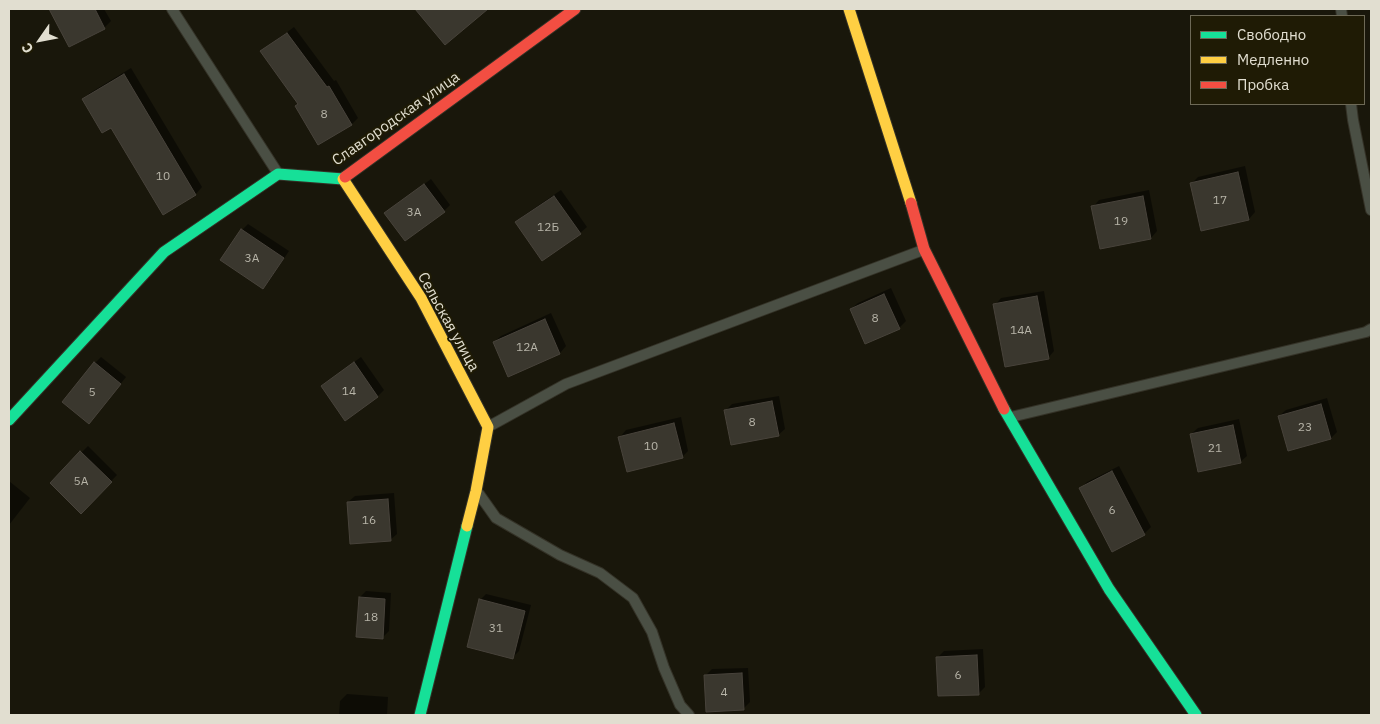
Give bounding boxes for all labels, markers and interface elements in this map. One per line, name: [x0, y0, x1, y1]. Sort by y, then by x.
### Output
north arrow: [15, 15, 65, 65]
legend: [1190, 15, 1365, 105]
text: Свободно: [1237, 25, 1306, 44]
text: С: [17, 39, 37, 57]
text: Медленно: [1237, 50, 1309, 69]
street label: Славгородская улица: [329, 68, 463, 170]
text: Пробка: [1237, 75, 1289, 94]
house number: 8: [320, 108, 328, 122]
house number: 10: [156, 170, 170, 184]
house number: 17: [1213, 194, 1227, 208]
house number: 3А: [407, 206, 421, 220]
house number: 19: [1114, 215, 1128, 229]
house number: 12Б: [537, 221, 559, 235]
house number: 3А: [245, 252, 259, 266]
street label: Сельская улица: [413, 269, 483, 375]
house number: 8: [871, 312, 879, 326]
house number: 14А: [1010, 324, 1032, 338]
house number: 12А: [516, 341, 538, 355]
house number: 14: [342, 385, 356, 399]
house number: 5: [88, 386, 96, 400]
house number: 8: [748, 416, 756, 430]
house number: 23: [1298, 421, 1312, 435]
house number: 10: [644, 440, 658, 454]
house number: 21: [1208, 442, 1222, 456]
house number: 5А: [74, 475, 88, 489]
house number: 6: [1108, 504, 1116, 518]
house number: 16: [362, 514, 376, 528]
house number: 18: [364, 611, 378, 625]
house number: 31: [489, 622, 503, 636]
house number: 6: [954, 669, 962, 683]
house number: 4: [720, 686, 728, 700]

